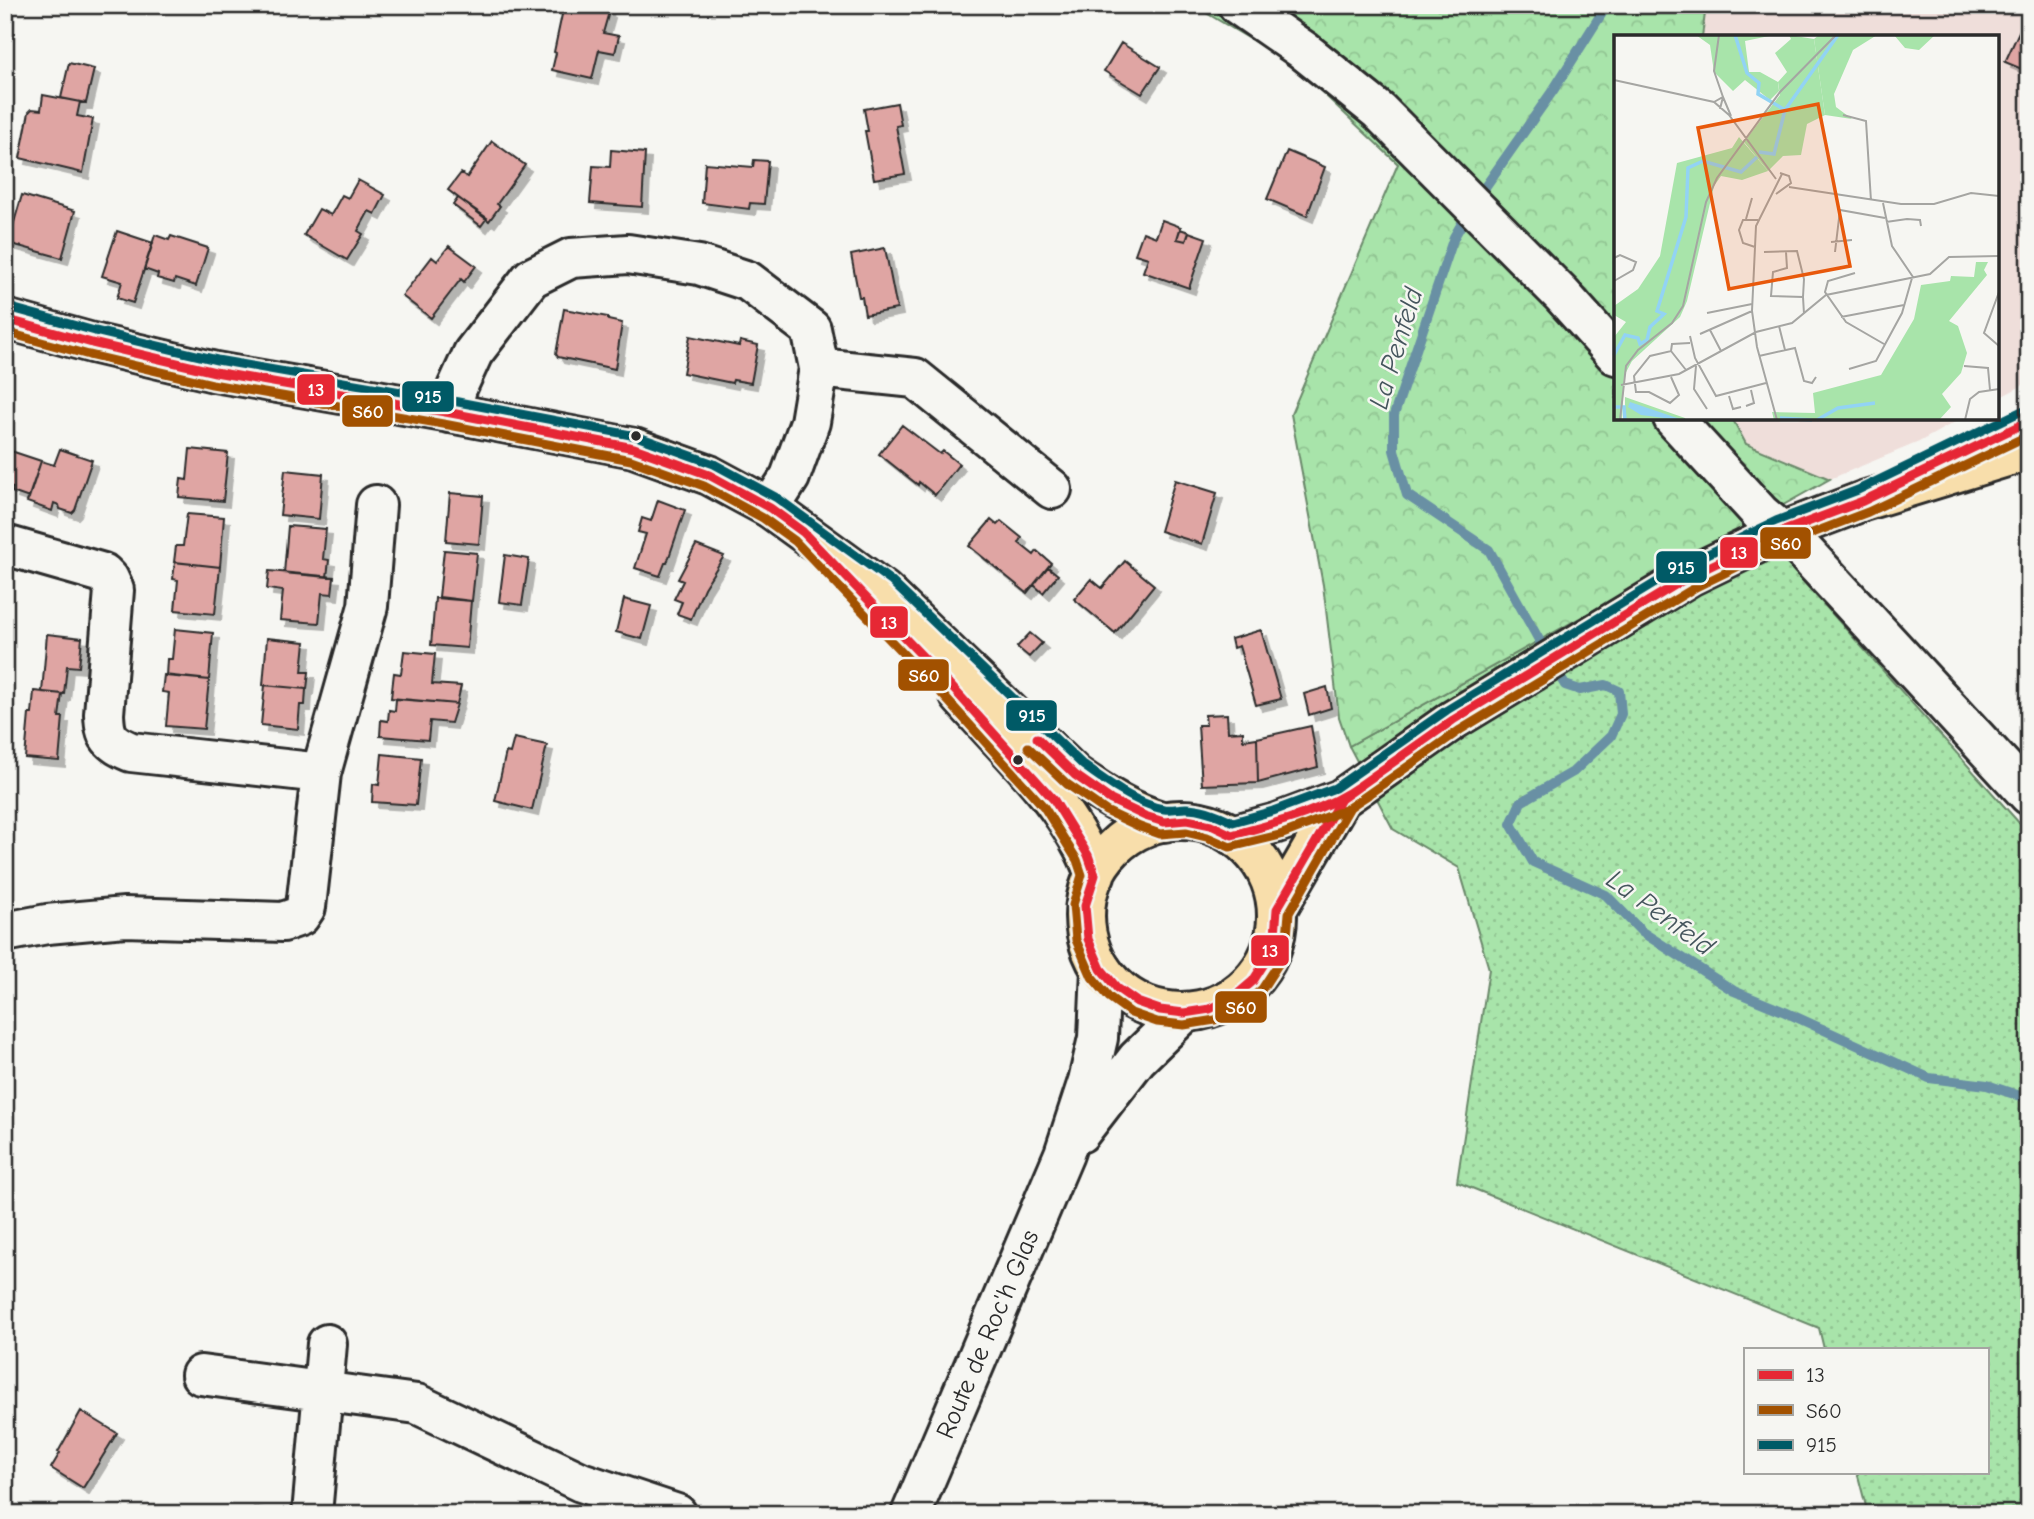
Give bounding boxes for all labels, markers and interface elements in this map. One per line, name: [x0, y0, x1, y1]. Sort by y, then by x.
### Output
inset map: [1614, 35, 1999, 420]
water label: La Penfeld: [1362, 283, 1430, 413]
line badge: 13: [296, 373, 336, 406]
text: 13: [308, 379, 324, 401]
line badge: 915: [401, 380, 455, 413]
text: 915: [414, 386, 442, 408]
line badge: S60: [341, 394, 394, 428]
text: S60: [352, 401, 384, 423]
unlabelled marker: [629, 429, 643, 443]
line badge: S60: [1759, 526, 1812, 560]
text: S60: [1770, 533, 1802, 555]
line badge: 13: [1719, 536, 1759, 569]
text: 13: [1731, 542, 1747, 564]
line badge: 915: [1655, 550, 1708, 584]
text: 915: [1667, 557, 1695, 579]
line badge: 13: [869, 605, 909, 639]
text: 13: [881, 612, 897, 634]
line badge: S60: [897, 658, 950, 692]
text: S60: [908, 665, 940, 687]
line badge: 915: [1005, 699, 1058, 732]
text: 915: [1018, 705, 1046, 727]
unlabelled marker: [1011, 753, 1025, 767]
water label: La Penfeld: [1600, 863, 1721, 963]
line badge: 13: [1250, 934, 1290, 967]
text: 13: [1262, 940, 1278, 962]
line badge: S60: [1214, 990, 1268, 1024]
text: S60: [1225, 997, 1257, 1019]
street label: Route de Roc'h Glas: [930, 1226, 1045, 1443]
legend: [1744, 1348, 1988, 1474]
text: 13: [1806, 1363, 1825, 1387]
text: S60: [1806, 1399, 1842, 1423]
text: 915: [1806, 1433, 1837, 1457]

